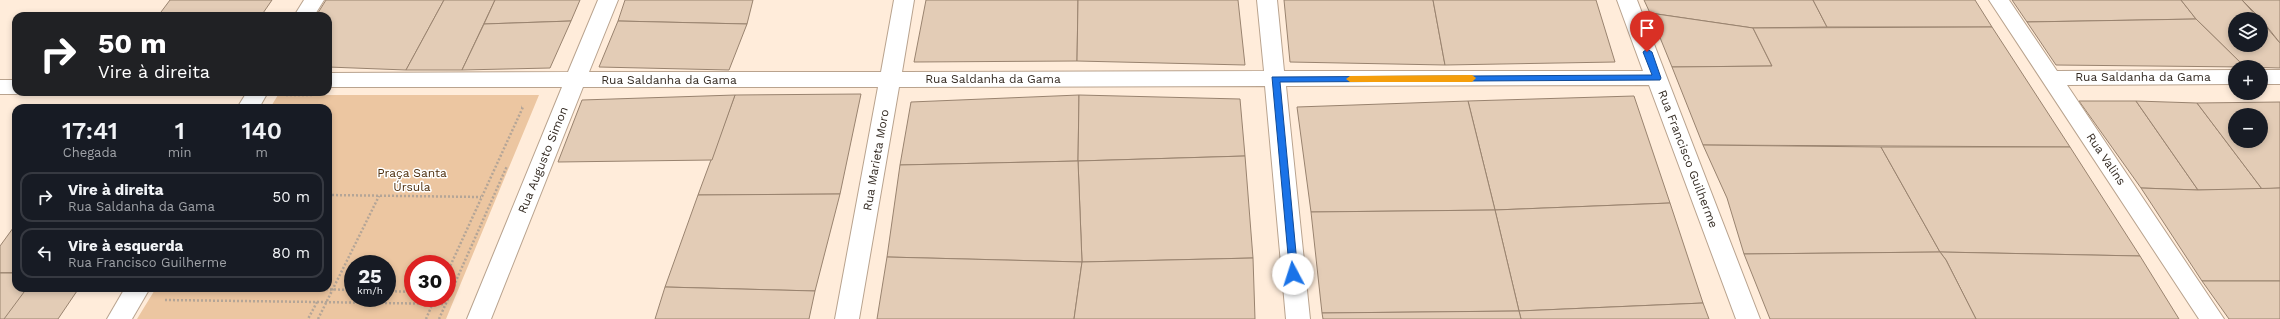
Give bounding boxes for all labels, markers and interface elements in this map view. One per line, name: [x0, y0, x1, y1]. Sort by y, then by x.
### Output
pin: [1630, 11, 1664, 52]
map controls: [2228, 12, 2268, 148]
button: layers: [2228, 12, 2268, 52]
icon: arrive: [1636, 17, 1658, 39]
text: 50 m: [98, 27, 167, 60]
icon: right: [32, 28, 84, 80]
button: +: [2228, 60, 2268, 100]
text: Vire à direita: [98, 61, 210, 82]
street label: Rua Saldanha da Gama: [2075, 70, 2211, 84]
street label: Rua Saldanha da Gama: [925, 72, 1061, 86]
street label: Rua Saldanha da Gama: [601, 73, 737, 87]
street label: Rua Francisco Guilherme: [1655, 88, 1721, 230]
street label: Rua Augusto Simon: [515, 105, 571, 215]
street label: Rua Marieta Moro: [860, 108, 892, 212]
button: −: [2228, 108, 2268, 148]
text: 17:41: [62, 117, 118, 145]
text: 1: [175, 117, 185, 145]
text: 140: [242, 117, 282, 145]
street label: Rua Valins: [2083, 130, 2129, 188]
text: Chegada: [63, 145, 117, 160]
text: min: [168, 145, 192, 160]
text: m: [256, 145, 268, 160]
park label: Praça Santa Úrsula: [377, 166, 447, 194]
text: Vire à direita: [68, 181, 163, 199]
icon: right: [34, 186, 56, 208]
text: 50 m: [273, 188, 310, 206]
text: Rua Saldanha da Gama: [68, 199, 215, 214]
text: Vire à esquerda: [68, 237, 183, 255]
icon: left: [34, 242, 56, 264]
text: 80 m: [272, 244, 310, 262]
position arrow: [1272, 253, 1314, 295]
text: Rua Francisco Guilherme: [68, 255, 227, 270]
speed limit sign: 30: [404, 255, 456, 307]
text: 25: [358, 264, 382, 288]
text: km/h: [357, 285, 383, 296]

